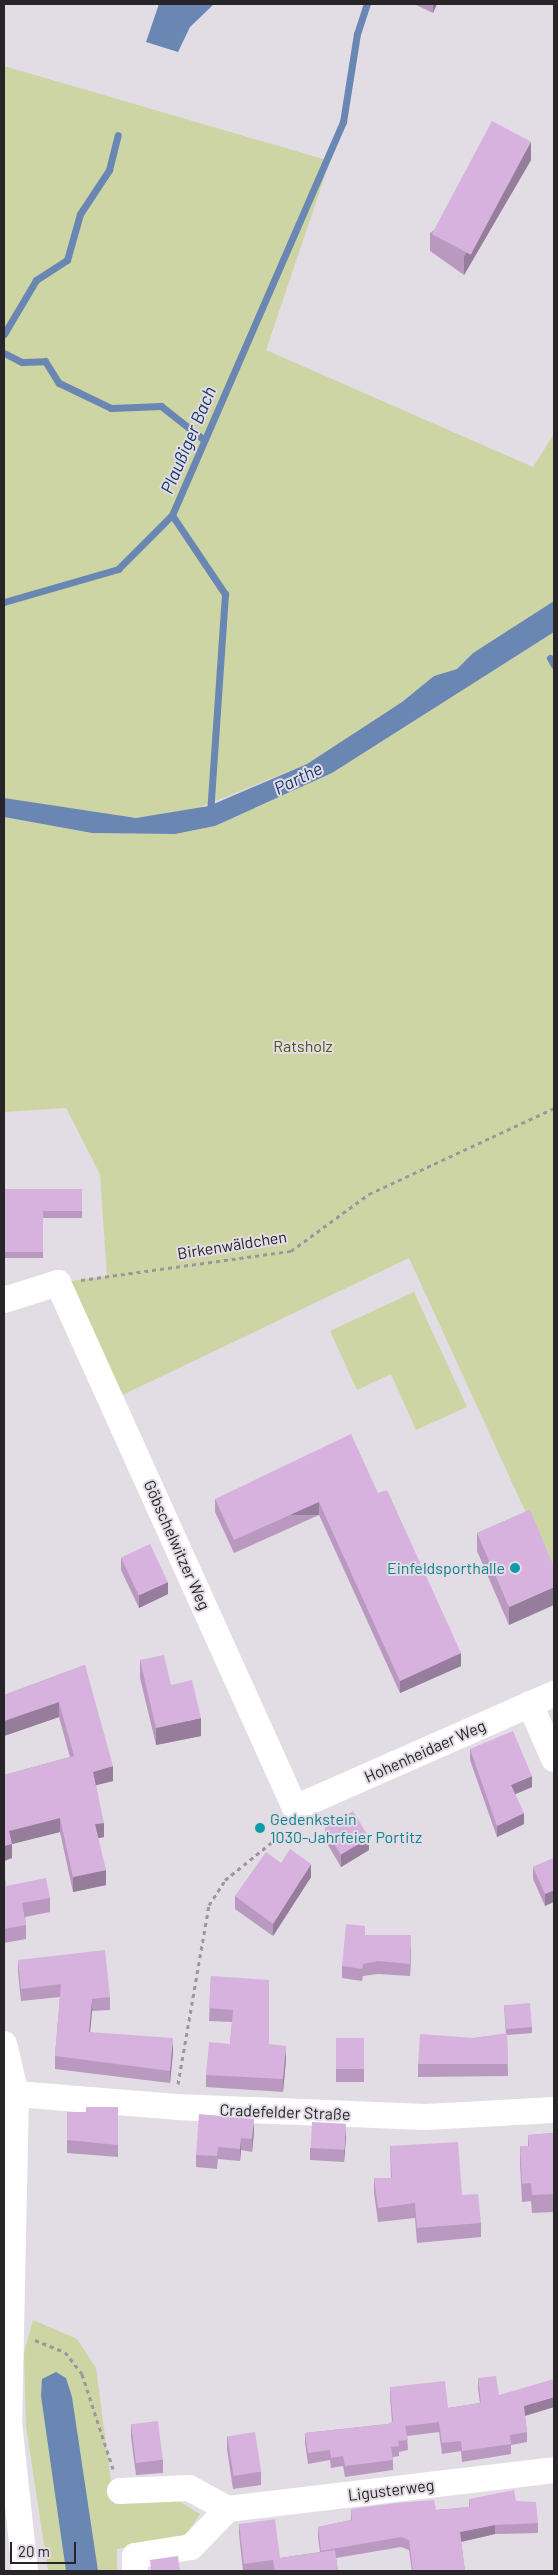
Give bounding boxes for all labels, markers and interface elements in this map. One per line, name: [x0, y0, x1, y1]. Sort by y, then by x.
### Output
water label: Plaußiger Bach: [156, 383, 220, 497]
water label: Parthe: [270, 757, 326, 799]
park label: Ratsholz: [273, 1036, 333, 1056]
street label: Birkenwäldchen: [176, 1227, 288, 1263]
street label: Göbschelwitzer Weg: [140, 1477, 214, 1613]
place label: Einfeldsporthalle: [387, 1558, 505, 1578]
marker: Einfeldsporthalle: [509, 1562, 521, 1574]
street label: Hohenheidaer Weg: [361, 1716, 489, 1786]
place label: Gedenkstein 1030-Jahrfeier Portitz: [270, 1809, 422, 1847]
marker: Gedenkstein 1030-Jahrfeier Portitz: [254, 1822, 266, 1834]
street label: Cradefelder Straße: [219, 2100, 351, 2124]
street label: Ligusterweg: [347, 2475, 435, 2505]
scale bar: [12, 2532, 79, 2564]
text: 20 m: [18, 2542, 50, 2560]

